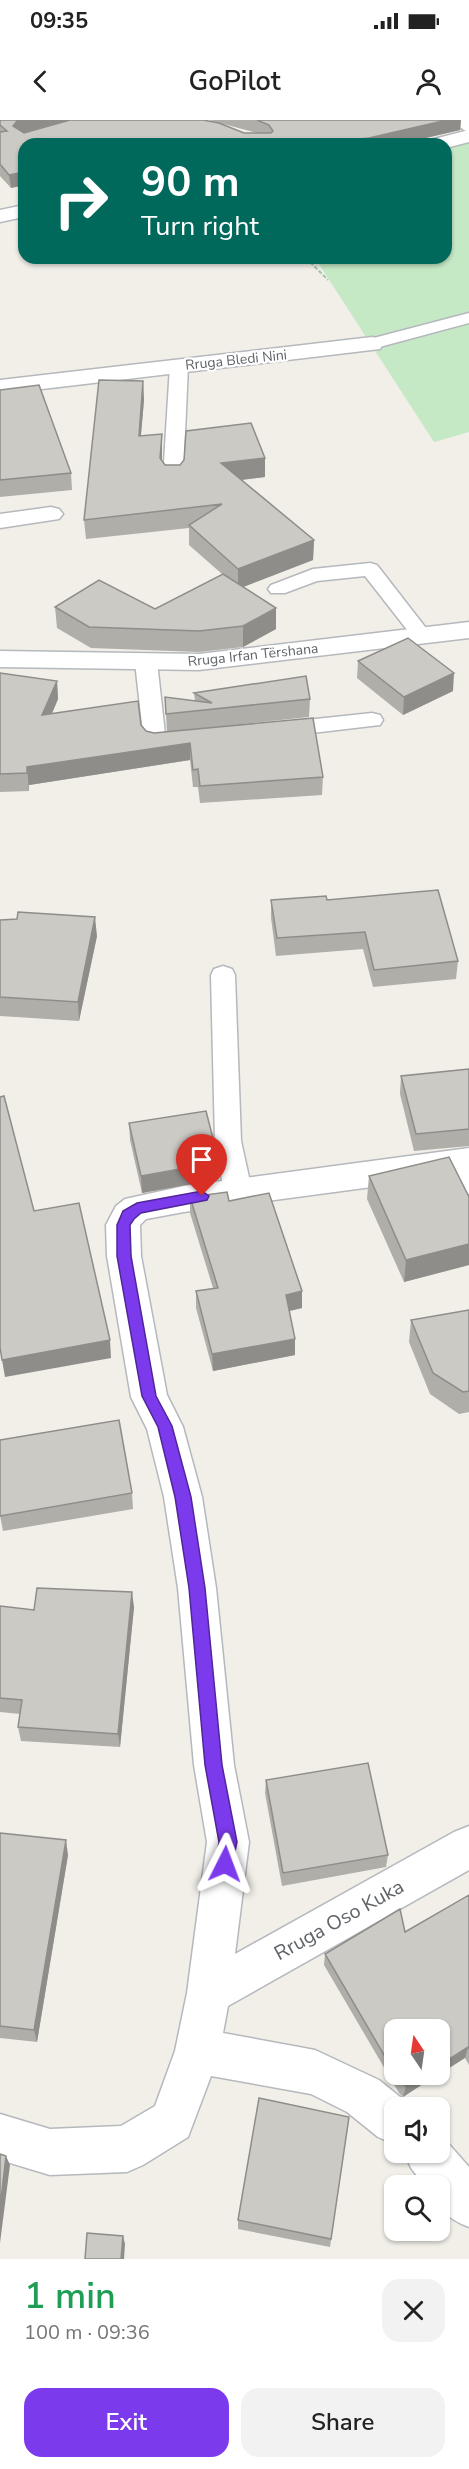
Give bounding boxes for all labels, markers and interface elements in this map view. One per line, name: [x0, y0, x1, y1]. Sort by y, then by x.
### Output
text: 09:35: [30, 6, 88, 36]
text: GoPilot: [189, 63, 281, 100]
icon: back: [24, 65, 57, 98]
icon: person: [412, 65, 445, 98]
text: 90 m: [141, 154, 240, 211]
icon: right: [42, 162, 120, 240]
text: Turn right: [141, 208, 259, 245]
street label: Rruga Bledi Nini: [184, 345, 288, 375]
street label: Rruga Irfan Tërshana: [187, 639, 319, 671]
pin: [176, 1134, 227, 1196]
icon: arrive: [185, 1143, 218, 1176]
position arrow: [193, 1832, 257, 1896]
street label: Rruga Oso Kuka: [269, 1873, 409, 1967]
north arrow: [384, 2019, 450, 2085]
map controls: [384, 2019, 450, 2241]
button: sound: [384, 2097, 450, 2163]
button: search: [384, 2175, 450, 2241]
text: 1 min: [24, 2272, 116, 2321]
button: close: [382, 2279, 445, 2342]
text: 100 m · 09:36: [24, 2319, 150, 2346]
button: Exit: [24, 2388, 229, 2457]
button: Share: [241, 2388, 445, 2457]

